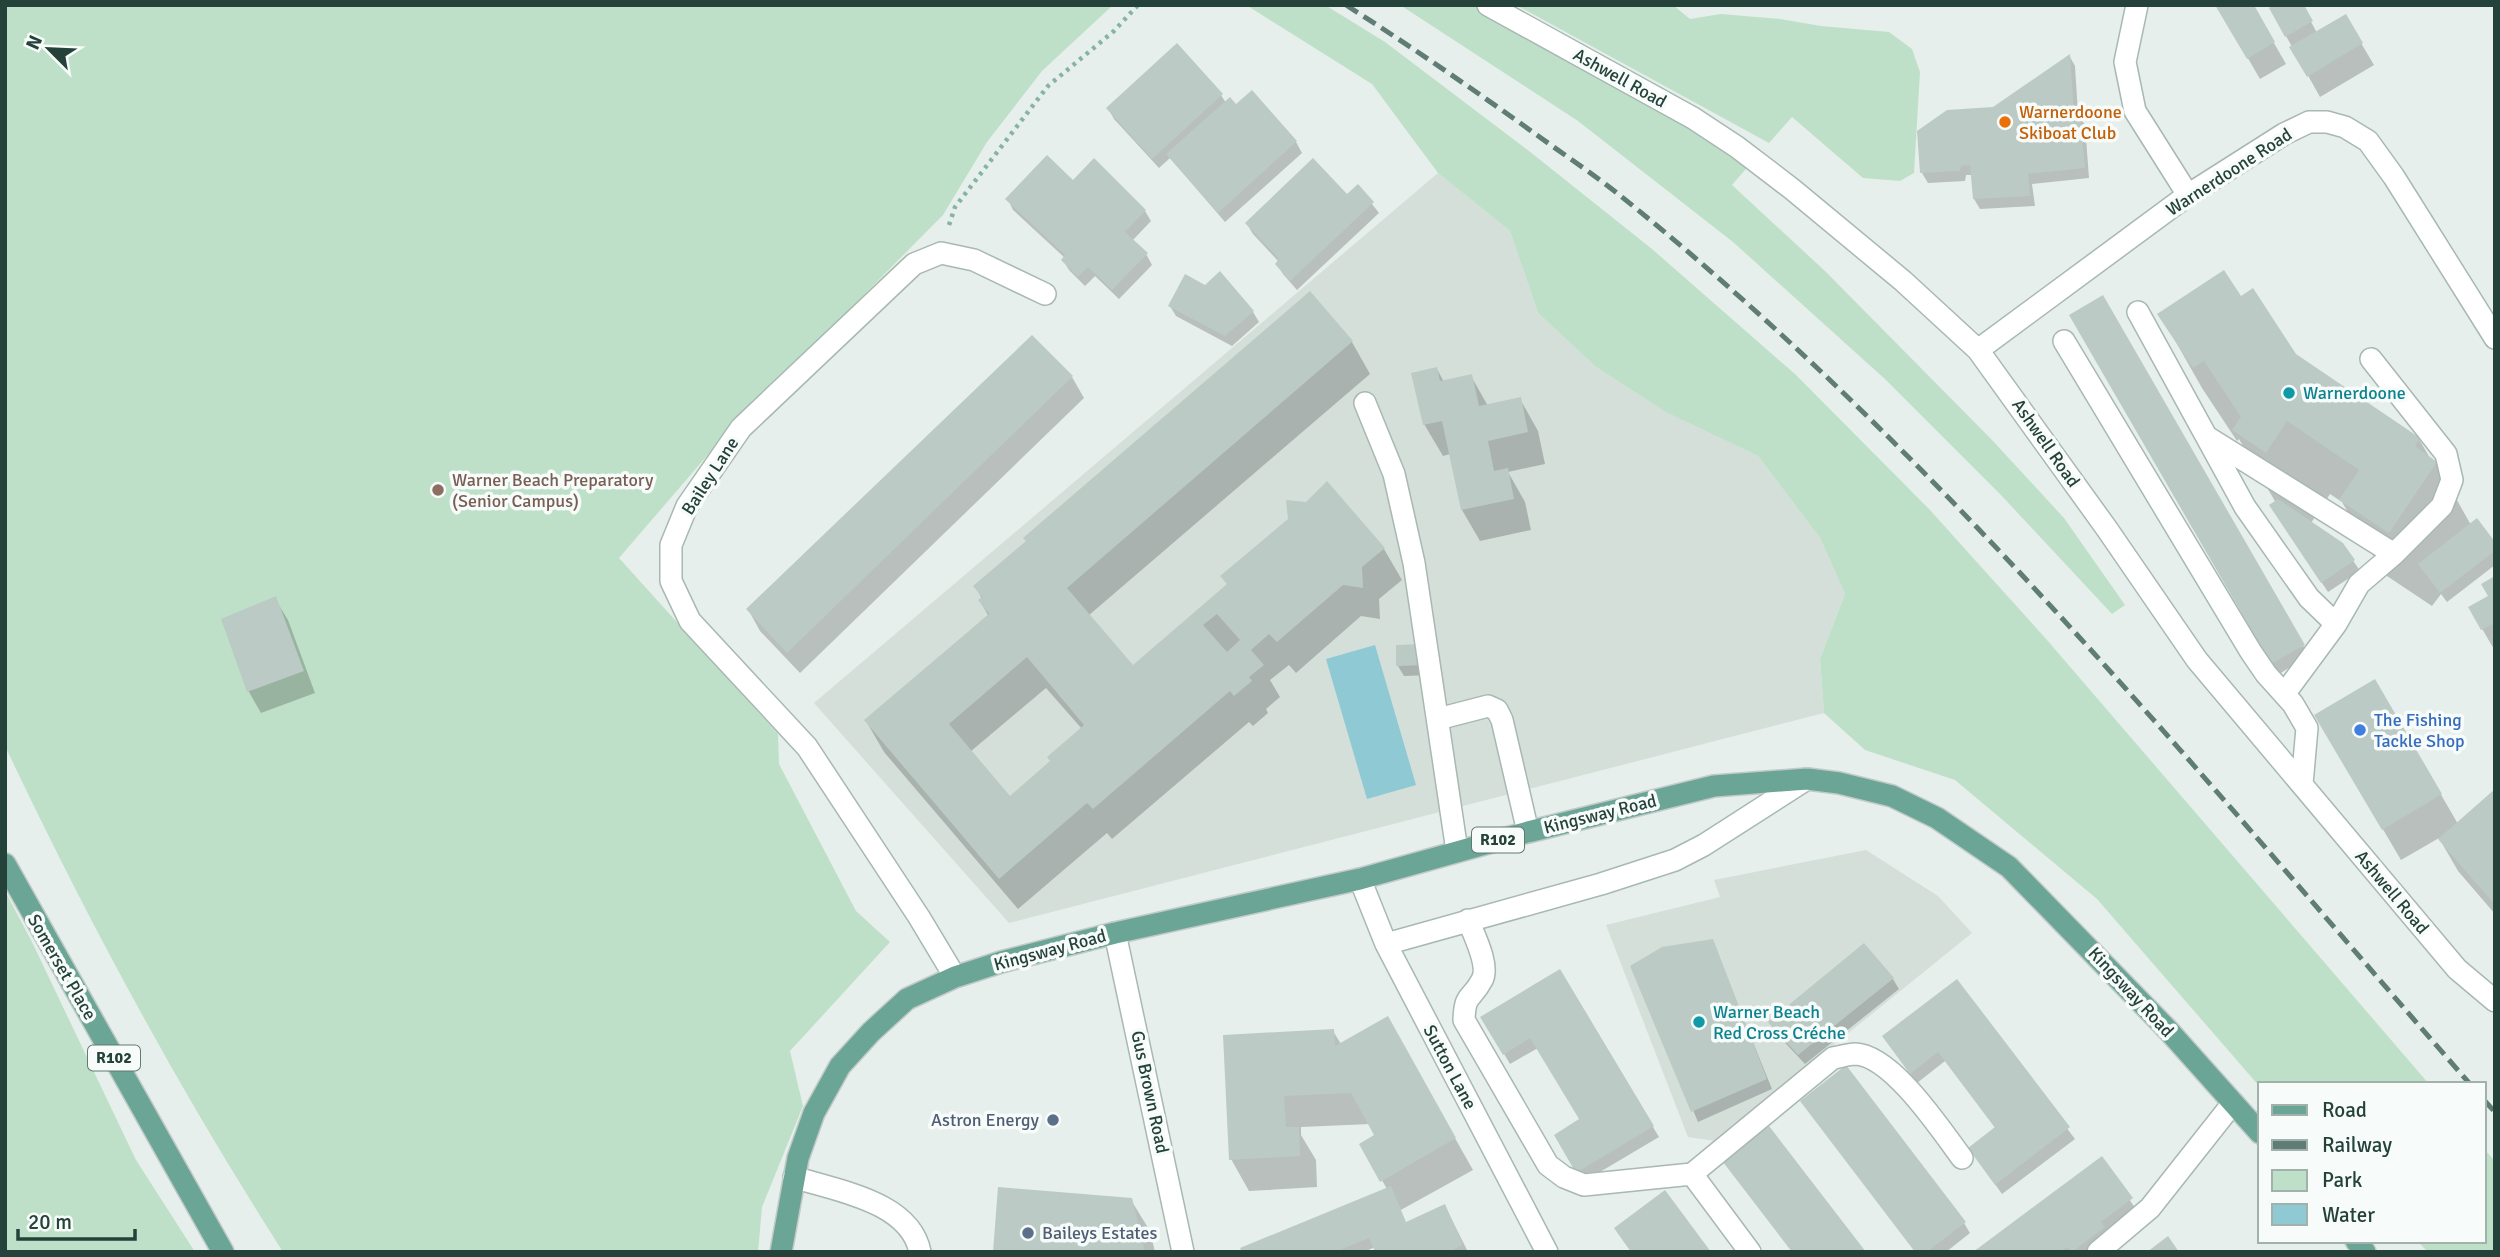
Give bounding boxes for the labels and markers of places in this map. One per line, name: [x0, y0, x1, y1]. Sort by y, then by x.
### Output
place label: Warnerdoone Skiboat Club: [2019, 101, 2122, 144]
marker: Warnerdoone Skiboat Club: [1997, 114, 2013, 130]
place label: Warnerdoone: [2303, 382, 2406, 404]
marker: Warnerdoone: [2281, 385, 2297, 401]
place label: Warner Beach Preparatory (Senior Campus): [452, 469, 654, 512]
marker: Warner Beach Preparatory (Senior Campus): [430, 482, 446, 498]
place label: The Fishing Tackle Shop: [2374, 709, 2465, 752]
marker: The Fishing Tackle Shop: [2352, 722, 2368, 738]
place label: Warner Beach Red Cross Créche: [1713, 1001, 1846, 1044]
marker: Warner Beach Red Cross Créche: [1691, 1014, 1707, 1030]
place label: Astron Energy: [931, 1109, 1040, 1131]
marker: Astron Energy: [1045, 1112, 1061, 1128]
place label: Baileys Estates: [1042, 1222, 1158, 1244]
marker: Baileys Estates: [1020, 1225, 1036, 1241]

